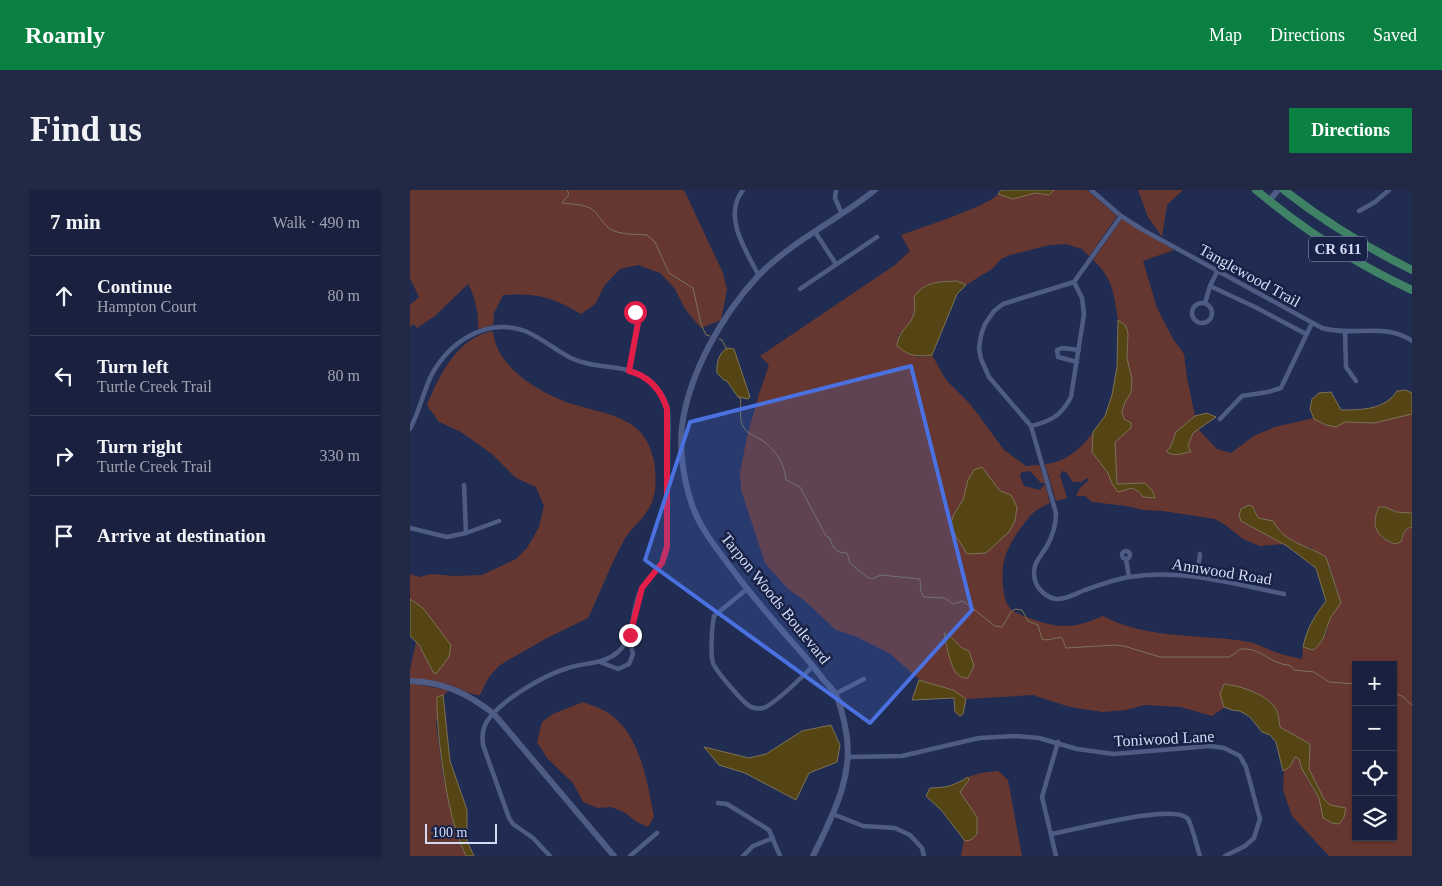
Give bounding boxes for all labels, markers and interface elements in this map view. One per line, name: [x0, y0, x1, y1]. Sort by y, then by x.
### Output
text: Roamly: [25, 22, 105, 48]
text: Map: [1209, 25, 1242, 45]
text: Directions: [1270, 25, 1345, 45]
text: Saved: [1373, 25, 1417, 45]
button: Directions: [1289, 108, 1412, 153]
text: Find us: [30, 110, 142, 149]
text: 7 min: [50, 210, 101, 234]
text: Walk · 490 m: [273, 214, 360, 231]
road number: CR 611: [1309, 236, 1367, 262]
street label: Tanglewood Trail: [1196, 241, 1304, 311]
text: Continue: [97, 276, 172, 297]
icon: ahead: [50, 282, 78, 310]
text: 80 m: [328, 287, 360, 304]
text: Hampton Court: [97, 298, 197, 315]
route start: [624, 301, 647, 324]
text: Turn left: [97, 356, 169, 377]
icon: left: [50, 362, 78, 390]
text: 80 m: [328, 367, 360, 384]
text: Turtle Creek Trail: [97, 378, 212, 395]
text: Turn right: [97, 436, 182, 457]
icon: right: [50, 442, 78, 470]
text: 330 m: [320, 447, 360, 464]
text: Turtle Creek Trail: [97, 458, 212, 475]
icon: arrive: [50, 522, 78, 550]
text: Arrive at destination: [97, 525, 266, 546]
street label: Tarpon Woods Boulevard: [717, 529, 834, 668]
street label: Annwood Road: [1171, 555, 1273, 588]
route end: [619, 624, 642, 647]
map controls: [1352, 661, 1397, 841]
button: +: [1352, 661, 1397, 706]
button: −: [1352, 706, 1397, 751]
street label: Toniwood Lane: [1113, 727, 1215, 750]
button: locate: [1352, 751, 1397, 796]
button: layers: [1352, 796, 1397, 841]
scale bar: [425, 821, 498, 844]
text: 100 m: [432, 825, 467, 840]

